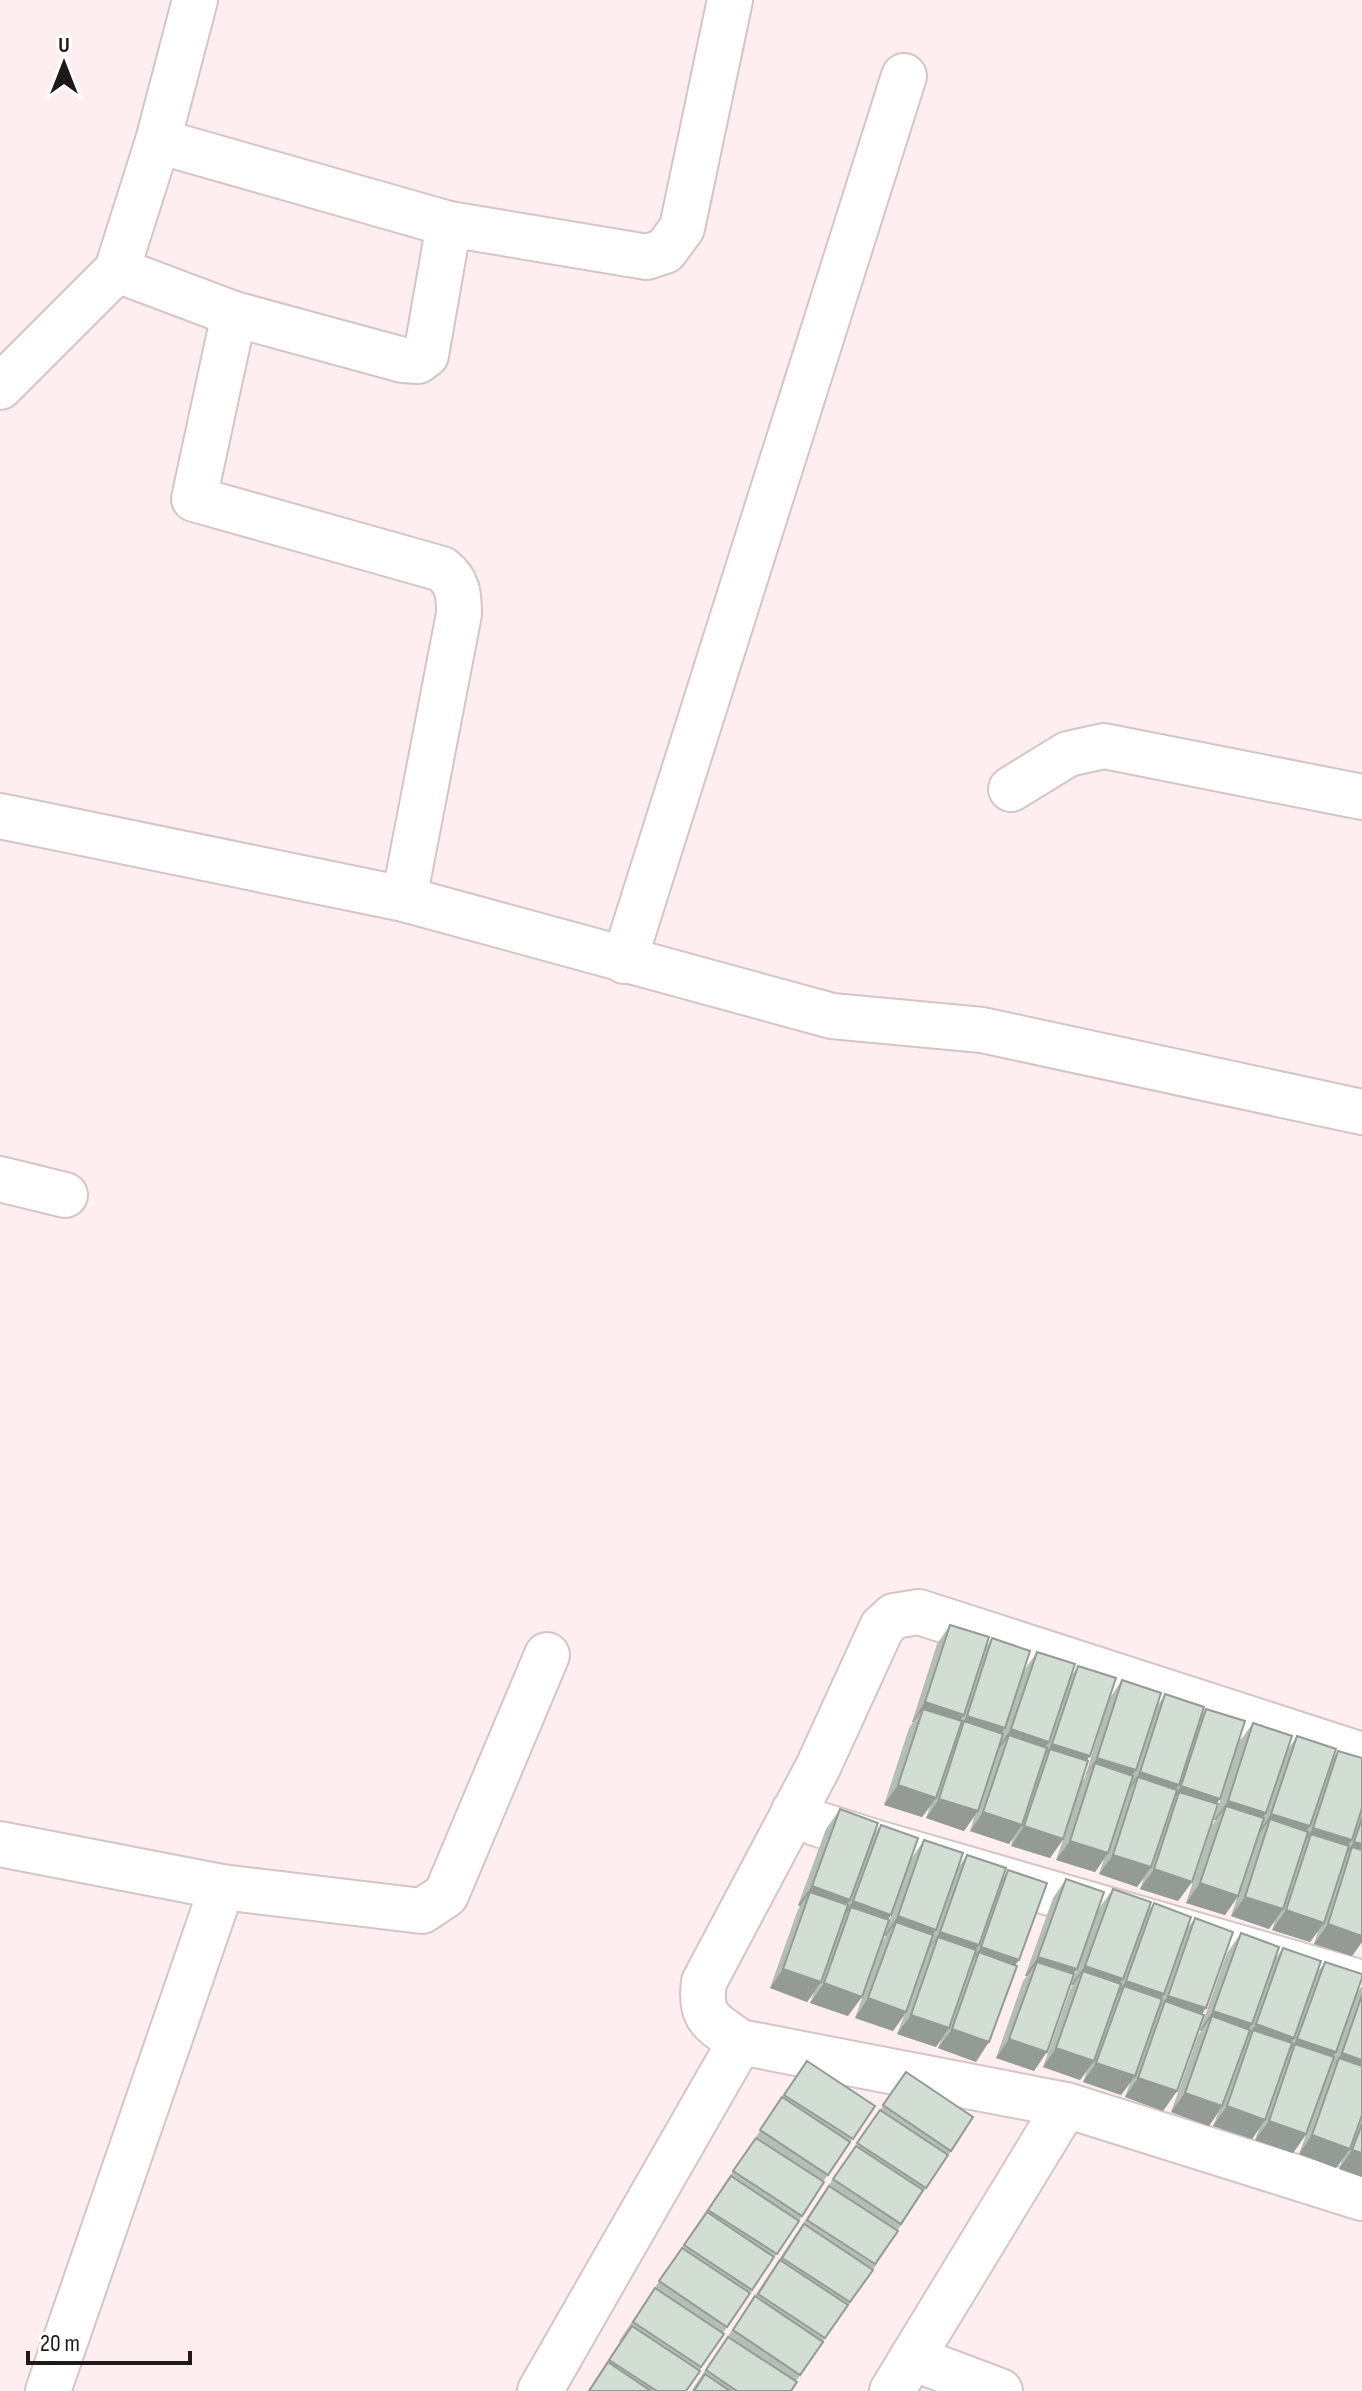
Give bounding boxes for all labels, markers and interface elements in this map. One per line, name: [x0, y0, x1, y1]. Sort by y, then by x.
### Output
north arrow: [24, 24, 104, 104]
text: U: [58, 32, 70, 59]
scale bar: [28, 2315, 190, 2365]
text: 20 m: [40, 2329, 80, 2358]

